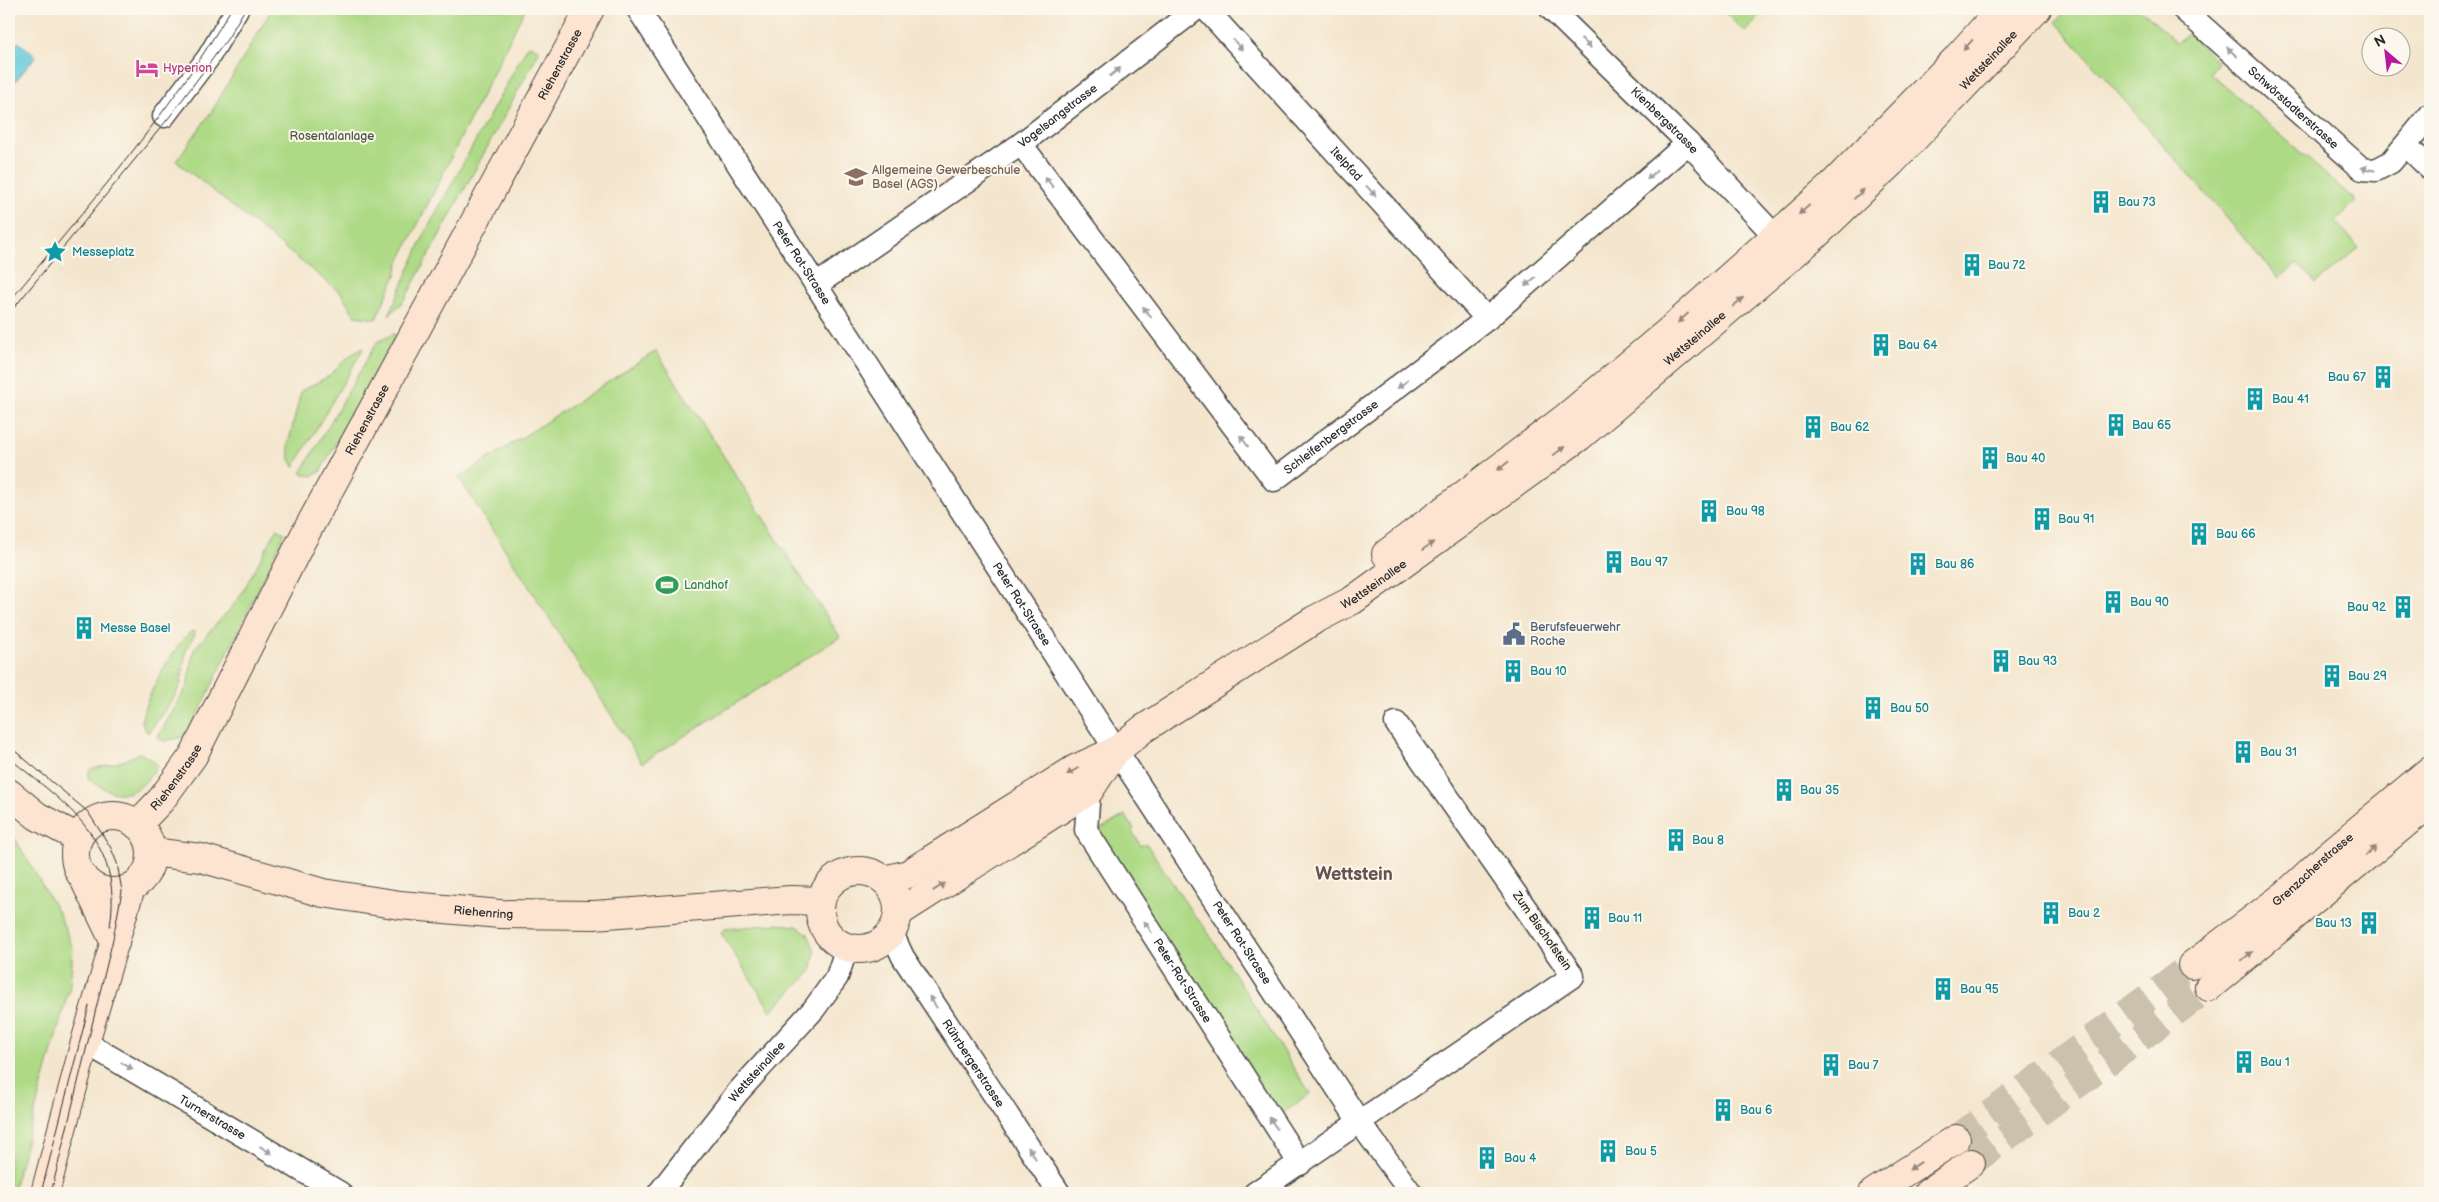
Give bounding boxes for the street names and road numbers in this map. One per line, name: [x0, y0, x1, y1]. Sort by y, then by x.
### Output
street label: Riehenstrasse: [535, 26, 585, 103]
street label: Wettsteinallee: [1957, 27, 2021, 93]
street label: Schwörstadterstrasse: [2245, 63, 2342, 152]
street label: Vogelsangstrasse: [1015, 80, 1100, 151]
street label: Kienbergstrasse: [1628, 84, 1702, 157]
street label: Itelpfad: [1327, 144, 1366, 184]
street label: Peter Rot-Strasse: [769, 218, 834, 307]
street label: Wettsteinallee: [1661, 308, 1729, 369]
street label: Riehenstrasse: [342, 381, 393, 458]
street label: Schleifenbergstrasse: [1281, 396, 1381, 477]
street label: Wettsteinallee: [1338, 556, 1410, 612]
street label: Peter Rot-Strasse: [989, 559, 1054, 649]
street label: Riehenstrasse: [147, 742, 205, 814]
street label: Grenzacherstrasse: [2269, 830, 2356, 909]
street label: Zum Bischofstein: [1509, 888, 1575, 974]
street label: Peter Rot-Strasse: [1209, 898, 1275, 987]
street label: Riehenring: [453, 902, 513, 922]
street label: Peter-Rot-Strasse: [1150, 936, 1215, 1026]
street label: Rührbergerstrasse: [939, 1016, 1008, 1110]
street label: Wettsteinallee: [725, 1038, 788, 1105]
street label: Turnerstrasse: [176, 1092, 249, 1143]

